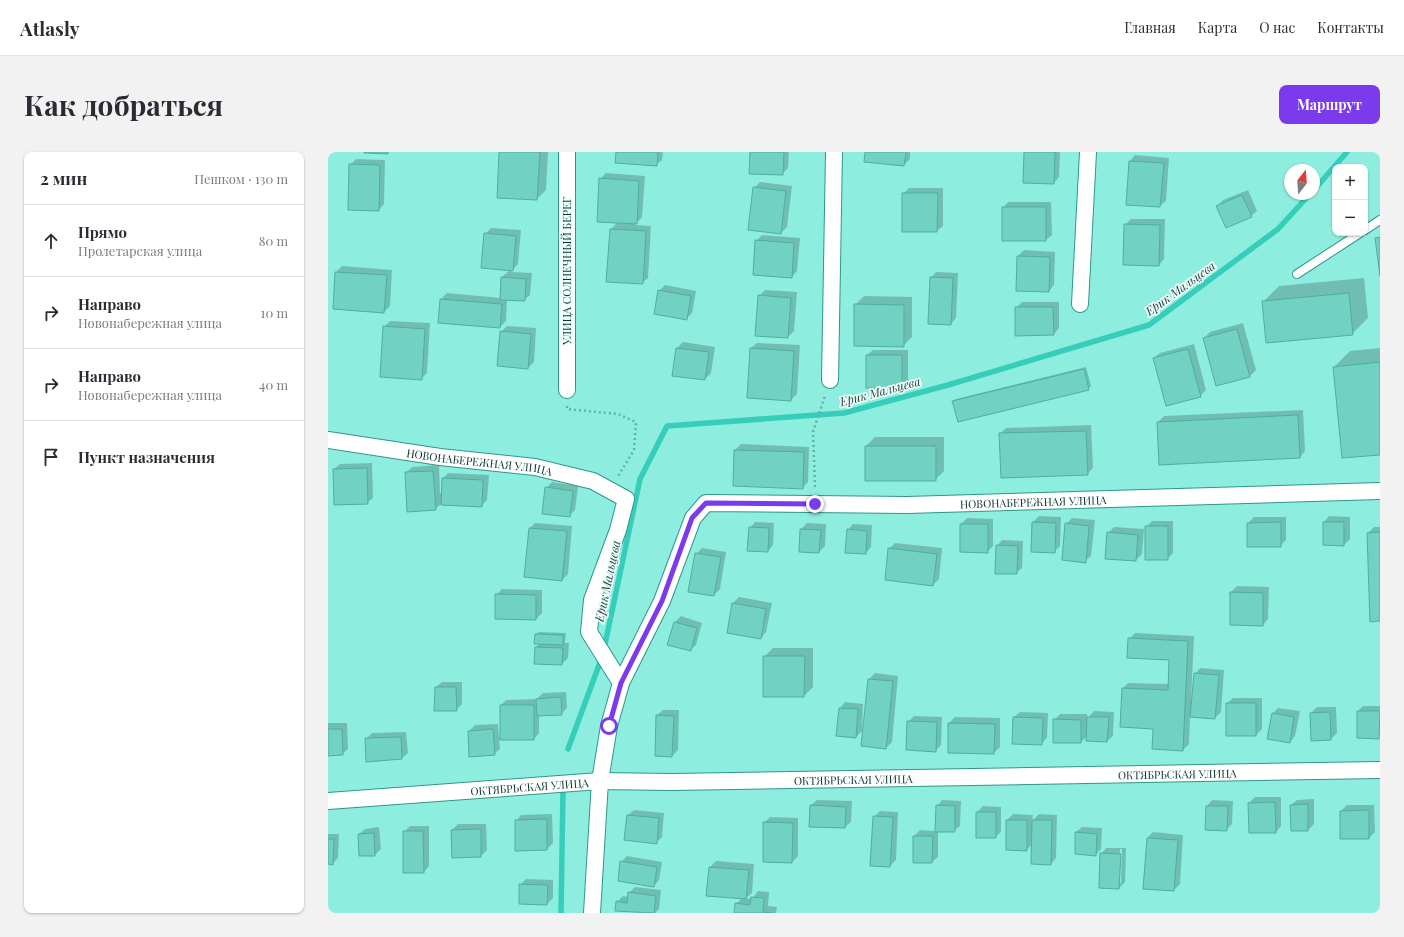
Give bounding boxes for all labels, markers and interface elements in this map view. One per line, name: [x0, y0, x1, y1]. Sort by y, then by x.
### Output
text: Atlasly: [20, 15, 80, 41]
text: Главная: [1124, 18, 1176, 37]
text: Карта: [1198, 18, 1237, 37]
text: О нас: [1259, 18, 1295, 37]
text: Контакты: [1317, 18, 1384, 37]
button: Маршрут: [1279, 85, 1380, 124]
text: Как добраться: [24, 86, 223, 123]
north arrow: [1284, 164, 1320, 200]
map controls: [1332, 164, 1368, 236]
button: +: [1332, 164, 1368, 200]
text: 2 мин: [40, 167, 87, 189]
text: Пешком · 130 m: [194, 170, 288, 187]
street label: УЛИЦА СОЛНЕЧНЫЙ БЕРЕГ: [559, 197, 574, 346]
button: −: [1332, 200, 1368, 236]
text: Прямо: [78, 222, 127, 242]
icon: ahead: [40, 230, 62, 252]
text: 80 m: [259, 232, 288, 249]
text: Пролетарская улица: [78, 242, 202, 259]
water label: Ерик Мальцева: [1141, 257, 1218, 319]
text: Направо: [78, 294, 141, 314]
icon: right: [40, 302, 62, 324]
text: 10 m: [261, 304, 288, 321]
text: Новонабережная улица: [78, 314, 222, 331]
text: Направо: [78, 366, 141, 386]
water label: Ерик Мальцева: [837, 373, 922, 410]
icon: right: [40, 374, 62, 396]
text: 40 m: [259, 376, 288, 393]
text: Новонабережная улица: [78, 386, 222, 403]
street label: НОВОНАБЕРЕЖНАЯ УЛИЦА: [406, 445, 554, 478]
icon: arrive: [40, 446, 62, 468]
text: Пункт назначения: [78, 447, 215, 467]
street label: НОВОНАБЕРЕЖНАЯ УЛИЦА: [960, 492, 1107, 511]
route end: [806, 495, 824, 513]
water label: Ерик Мальцева: [590, 539, 623, 624]
route start: [600, 717, 618, 735]
street label: ОКТЯБРЬСКАЯ УЛИЦА: [1118, 765, 1237, 782]
street label: ОКТЯБРЬСКАЯ УЛИЦА: [794, 770, 913, 787]
street label: ОКТЯБРЬСКАЯ УЛИЦА: [470, 774, 589, 798]

